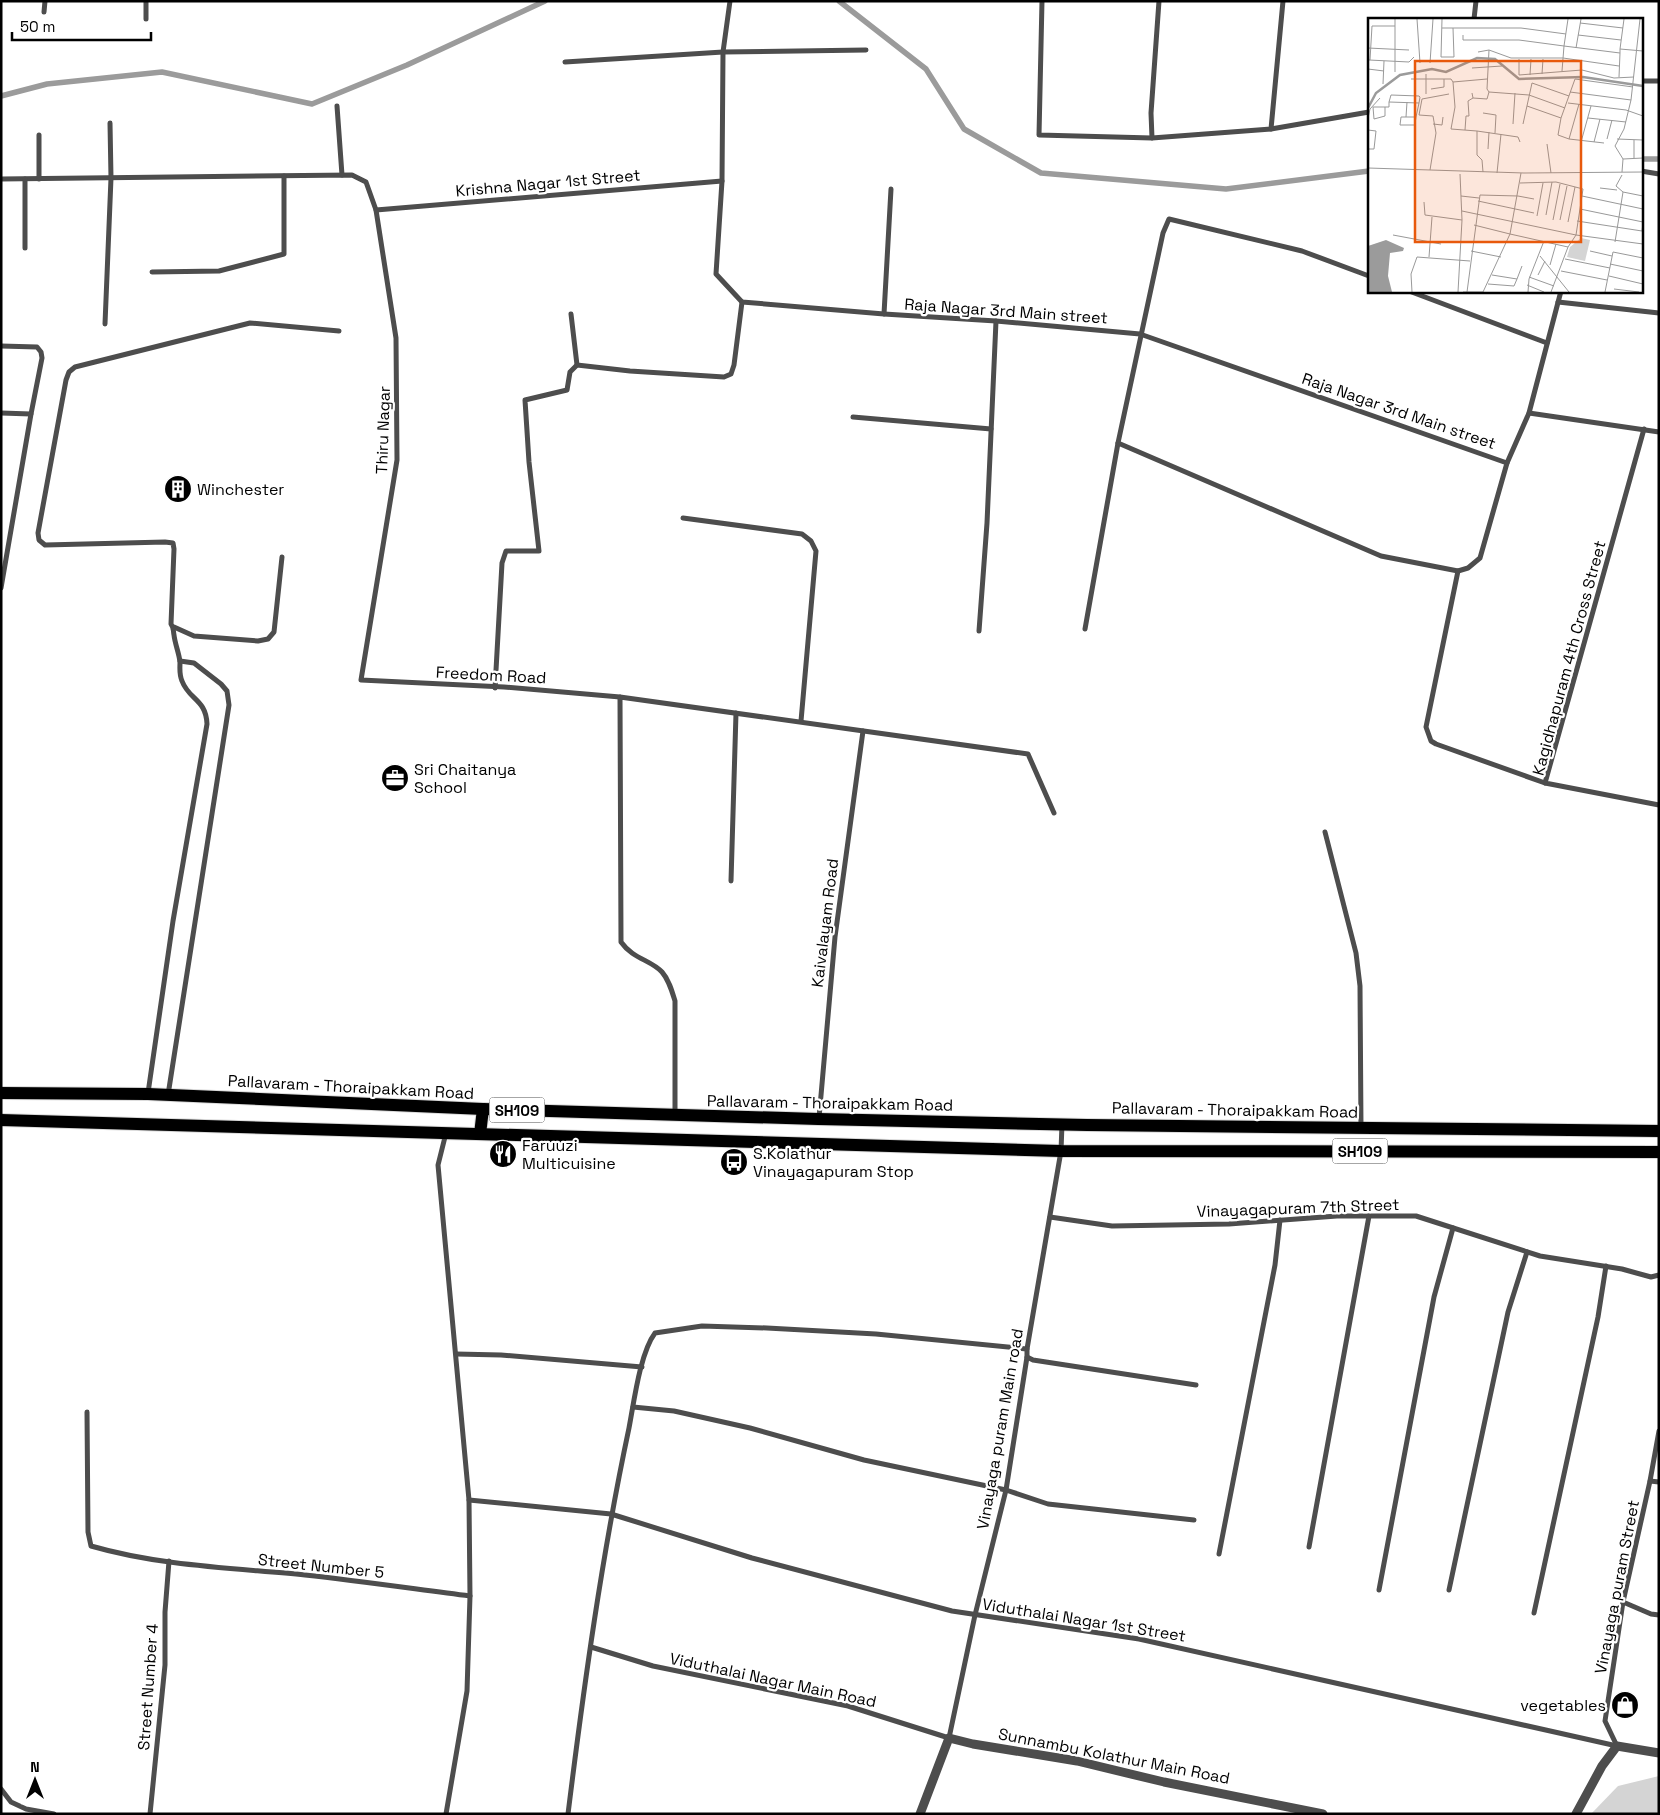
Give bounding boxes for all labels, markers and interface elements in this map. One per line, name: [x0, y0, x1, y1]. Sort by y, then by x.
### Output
scale bar: [12, 10, 151, 42]
text: 50 m: [20, 17, 55, 36]
inset map: [1368, 18, 1642, 292]
street label: Krishna Nagar 1st Street: [455, 164, 641, 202]
street label: Raja Nagar 3rd Main street: [904, 293, 1108, 329]
street label: Raja Nagar 3rd Main street: [1299, 368, 1499, 454]
street label: Thiru Nagar: [371, 386, 395, 474]
building icon: Winchester: [163, 474, 193, 504]
place label: Winchester: [197, 479, 284, 500]
street label: Kagidhapuram 4th Cross Street: [1528, 538, 1610, 778]
street label: Freedom Road: [435, 662, 547, 688]
place label: Sri Chaitanya School: [414, 759, 516, 798]
office icon: Sri Chaitanya School: [380, 763, 410, 793]
street label: Kaivalayam Road: [807, 857, 843, 989]
street label: Pallavaram - Thoraipakkam Road: [227, 1070, 475, 1104]
street label: Pallavaram - Thoraipakkam Road: [707, 1090, 953, 1116]
street label: Pallavaram - Thoraipakkam Road: [1112, 1097, 1358, 1123]
road number: SH109: [490, 1098, 544, 1122]
place label: Faruuzi Multicuisine: [522, 1135, 616, 1174]
road number: SH109: [1332, 1138, 1388, 1164]
restaurant icon: Faruuzi Multicuisine: [488, 1139, 518, 1169]
place label: S.Kolathur Vinayagapuram Stop: [753, 1143, 914, 1182]
bus stop icon: S.Kolathur Vinayagapuram Stop: [719, 1147, 749, 1177]
street label: Vinayagapuram 7th Street: [1196, 1194, 1400, 1222]
street label: Vinayaga puram Main road: [972, 1327, 1028, 1531]
street label: Vinayaga puram Street: [1590, 1498, 1644, 1676]
street label: Street Number 5: [257, 1549, 385, 1583]
street label: Viduthalai Nagar 1st Street: [981, 1594, 1187, 1646]
street label: Street Number 4: [133, 1623, 163, 1751]
street label: Viduthalai Nagar Main Road: [668, 1648, 878, 1712]
shop icon: vegetables: [1610, 1690, 1640, 1720]
place label: vegetables: [1520, 1695, 1606, 1716]
street label: Sunnambu Kolathur Main Road: [996, 1723, 1232, 1789]
north arrow: [10, 1755, 60, 1805]
text: N: [30, 1758, 40, 1776]

